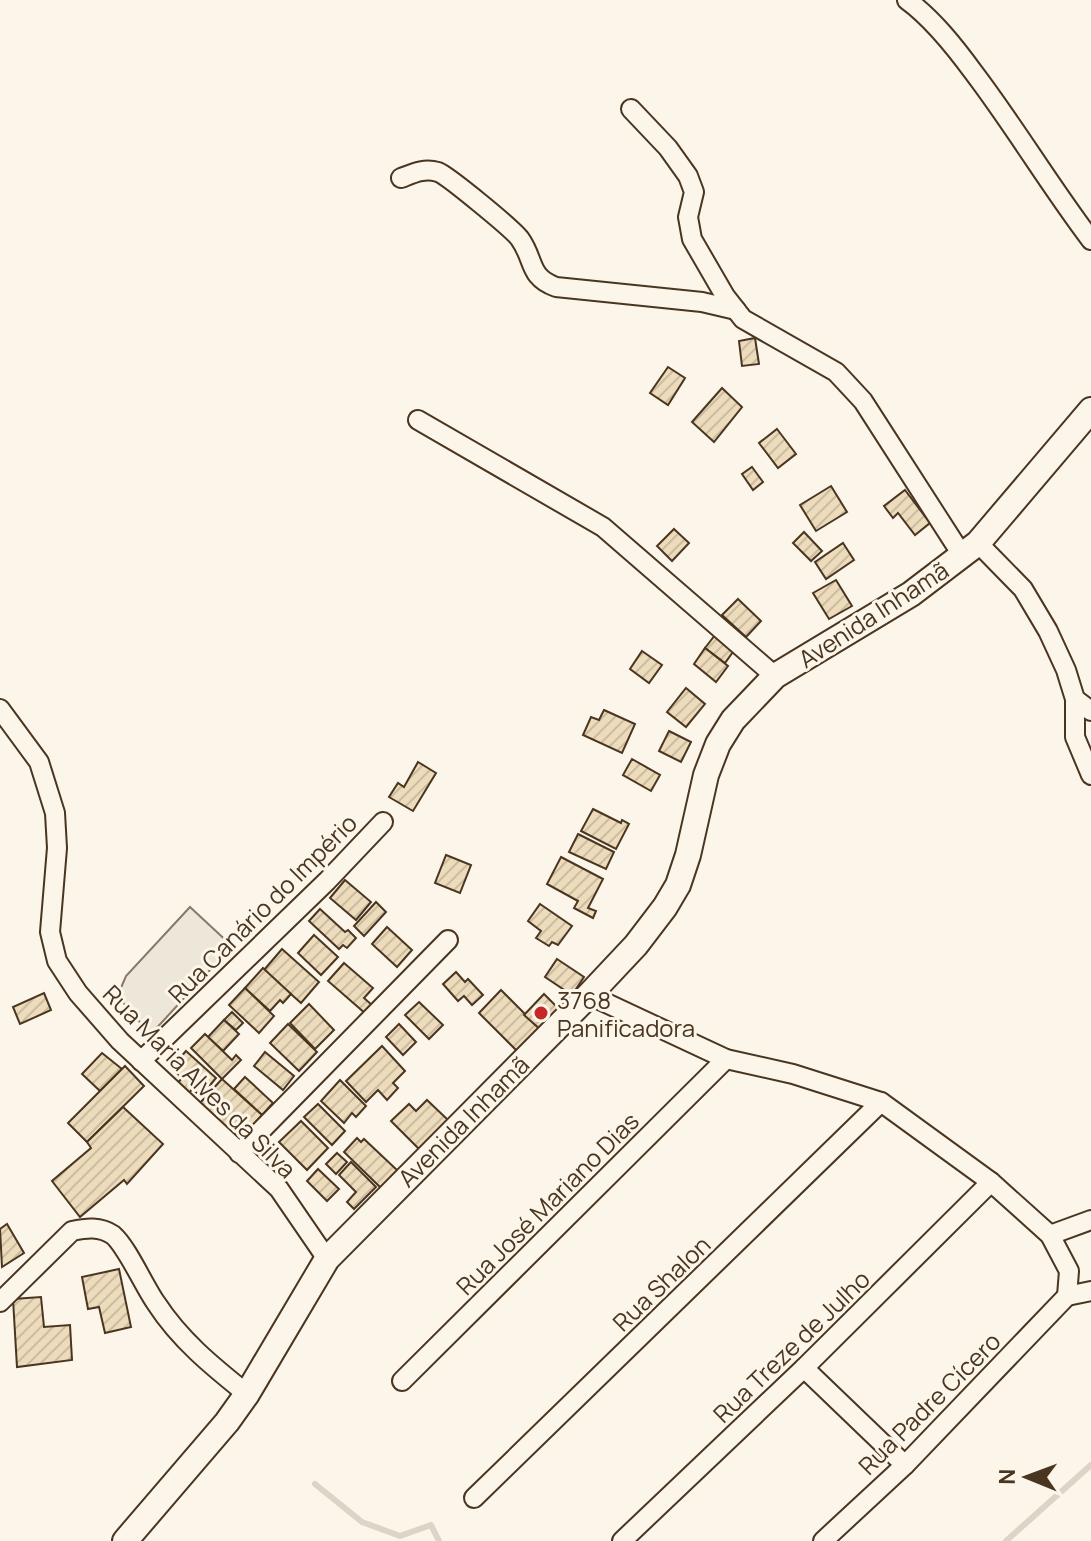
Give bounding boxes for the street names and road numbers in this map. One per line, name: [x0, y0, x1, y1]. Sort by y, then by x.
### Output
street label: Avenida Inhamã: [791, 553, 955, 675]
street label: Rua Canário do Império: [160, 806, 364, 1010]
street label: Rua Maria Alves da Silva: [96, 977, 304, 1185]
street label: Avenida Inhamã: [390, 1048, 536, 1194]
street label: Rua José Mariano Dias: [448, 1104, 646, 1302]
street label: Rua Shalon: [605, 1228, 717, 1338]
street label: Rua Treze de Julho: [705, 1263, 877, 1429]
street label: Rua Padre Cícero: [851, 1325, 1007, 1481]

